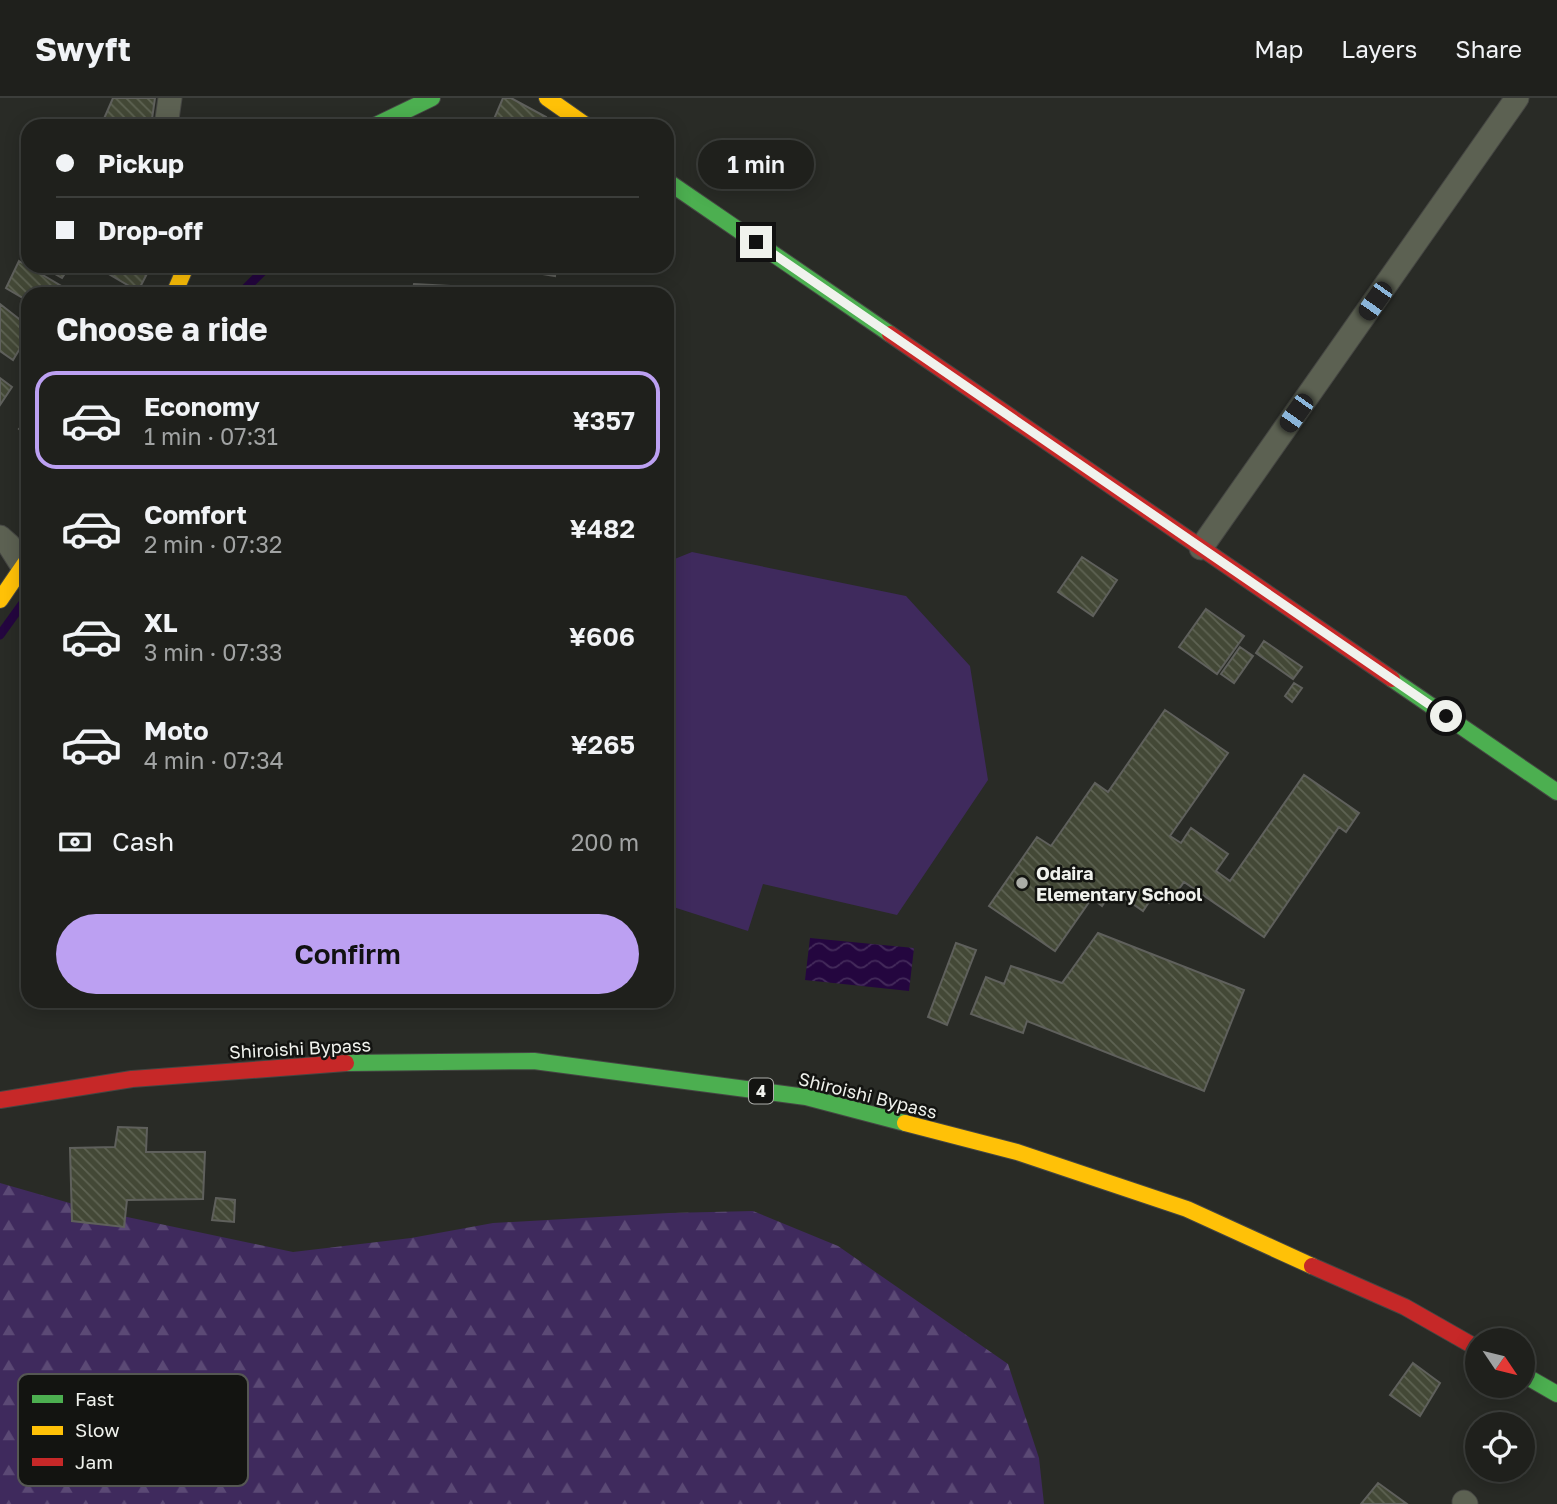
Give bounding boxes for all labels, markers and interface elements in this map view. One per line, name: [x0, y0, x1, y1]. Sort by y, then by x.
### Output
text: Swyft: [35, 29, 131, 68]
text: Map: [1254, 34, 1303, 63]
text: Layers: [1341, 34, 1417, 63]
text: Share: [1455, 34, 1522, 63]
callout: 1 min: [698, 141, 814, 190]
text: Pickup: [98, 148, 184, 179]
text: 1 min: [727, 150, 785, 178]
text: Drop-off: [98, 215, 203, 246]
route end: [740, 226, 772, 258]
car: [1355, 278, 1396, 324]
text: Choose a ride: [56, 310, 268, 348]
icon: car: [60, 389, 123, 452]
car: [1276, 390, 1317, 436]
text: Economy: [144, 391, 260, 422]
text: ¥357: [573, 405, 635, 436]
text: 1 min · 07:31: [144, 422, 278, 450]
icon: car: [60, 497, 123, 560]
text: Comfort: [144, 499, 247, 530]
text: ¥482: [570, 513, 635, 544]
text: 2 min · 07:32: [144, 530, 282, 558]
icon: car: [60, 605, 123, 668]
text: XL: [144, 607, 178, 638]
text: ¥606: [569, 621, 635, 652]
text: 3 min · 07:33: [144, 638, 283, 666]
route start: [1430, 700, 1462, 732]
icon: car: [60, 713, 123, 776]
text: Moto: [144, 715, 209, 746]
text: ¥265: [571, 729, 635, 760]
text: 4 min · 07:34: [144, 746, 284, 774]
icon: cash: [56, 823, 94, 861]
text: Cash: [112, 826, 174, 857]
text: 200 m: [571, 828, 639, 856]
place label: Odaira Elementary School: [1036, 862, 1202, 905]
marker: Odaira Elementary School: [1014, 875, 1030, 891]
button: Confirm: [56, 914, 639, 994]
street label: Shiroishi Bypass: [228, 1033, 372, 1063]
street label: Shiroishi Bypass: [796, 1067, 940, 1123]
road number: 4: [749, 1079, 773, 1104]
north arrow: [1465, 1328, 1535, 1398]
map controls: [1465, 1328, 1535, 1482]
legend: [18, 1374, 248, 1486]
text: Fast: [75, 1387, 114, 1410]
button: locate: [1465, 1412, 1535, 1482]
text: Slow: [75, 1418, 120, 1441]
text: Jam: [75, 1450, 113, 1473]

